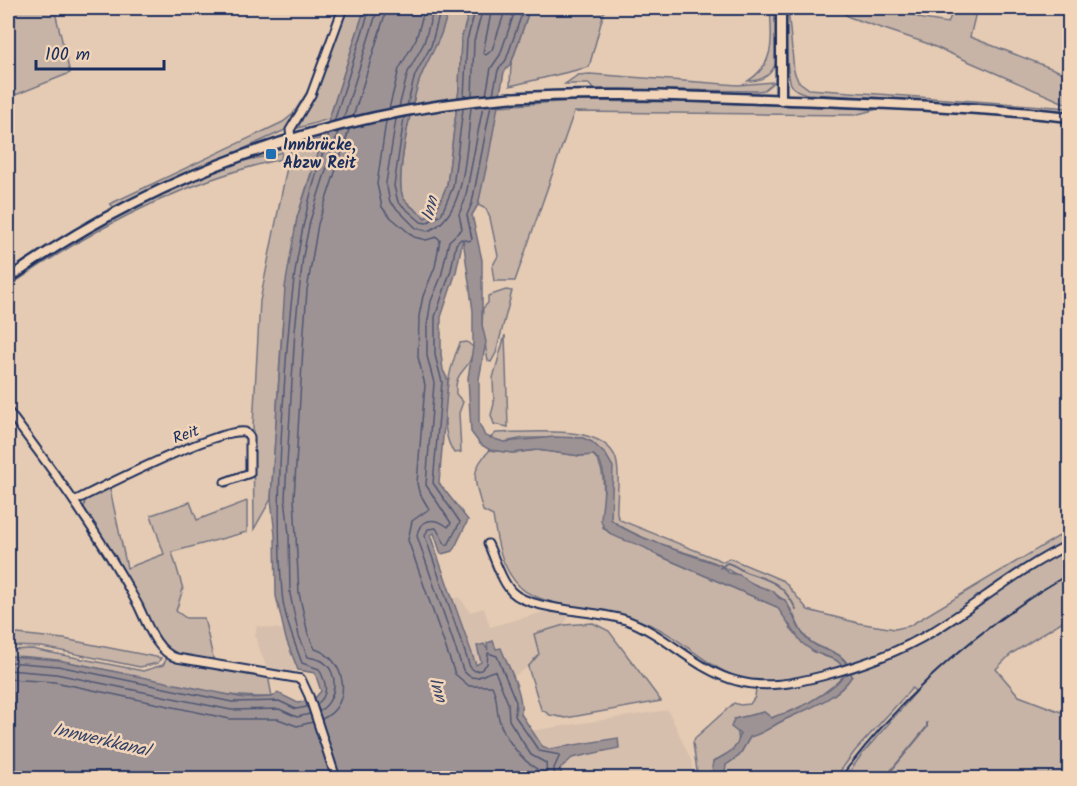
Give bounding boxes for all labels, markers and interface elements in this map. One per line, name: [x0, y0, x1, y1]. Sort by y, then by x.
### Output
scale bar: [36, 33, 164, 71]
text: 100 m: [45, 41, 90, 70]
place label: Innbrücke, Abzw Reit: [283, 133, 357, 176]
marker: Innbrücke, Abzw Reit: [264, 147, 278, 161]
water label: Inn: [414, 192, 448, 224]
street label: Reit: [169, 418, 204, 451]
water label: Inn: [420, 674, 455, 707]
water label: Innwerkkanal: [50, 716, 156, 767]

